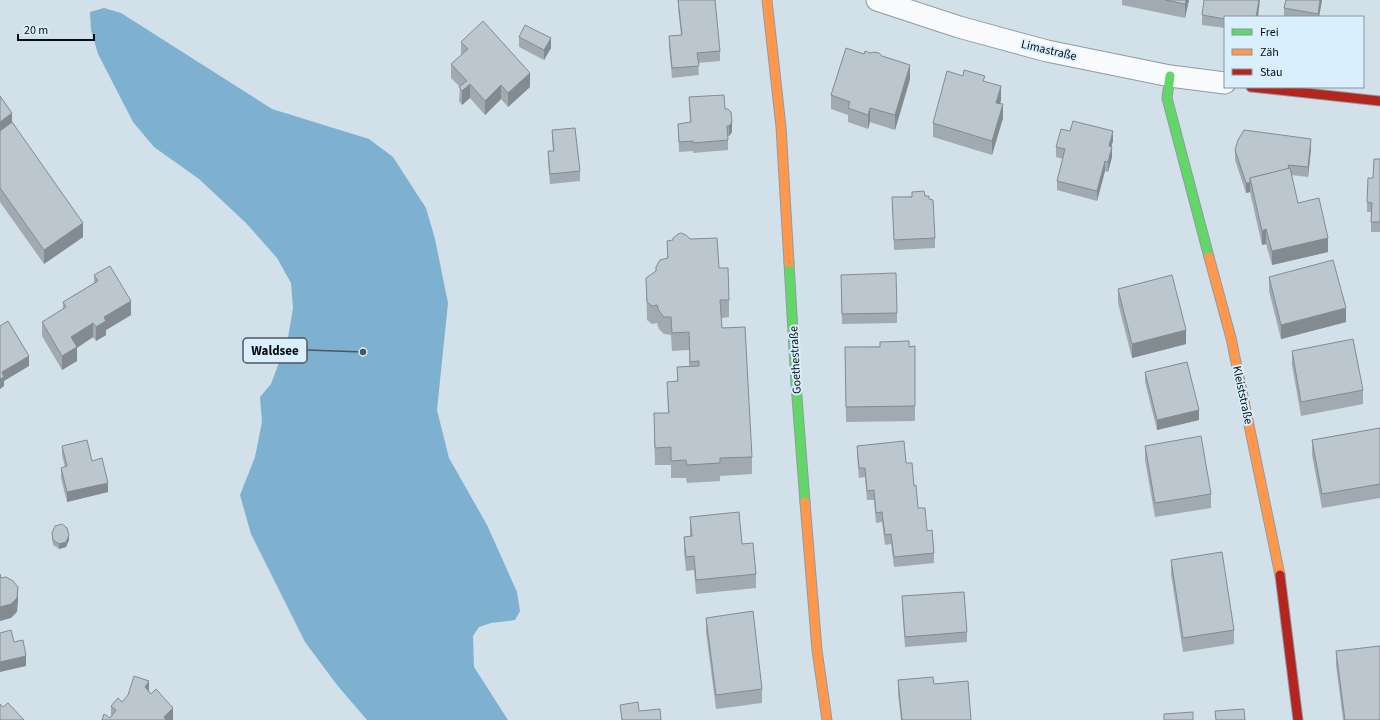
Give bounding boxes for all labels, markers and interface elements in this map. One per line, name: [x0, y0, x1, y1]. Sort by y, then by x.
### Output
scale bar: [18, 16, 94, 42]
legend: [1224, 16, 1364, 88]
text: 20 m: [24, 22, 48, 39]
text: Frei: [1260, 24, 1279, 41]
street label: Limastraße: [1019, 36, 1078, 65]
text: Zäh: [1260, 44, 1279, 61]
text: Stau: [1260, 64, 1283, 81]
street label: Goethestraße: [785, 326, 806, 394]
callout: Waldsee: [243, 338, 307, 363]
text: Waldsee: [251, 342, 299, 360]
street label: Kleiststraße: [1228, 364, 1257, 426]

